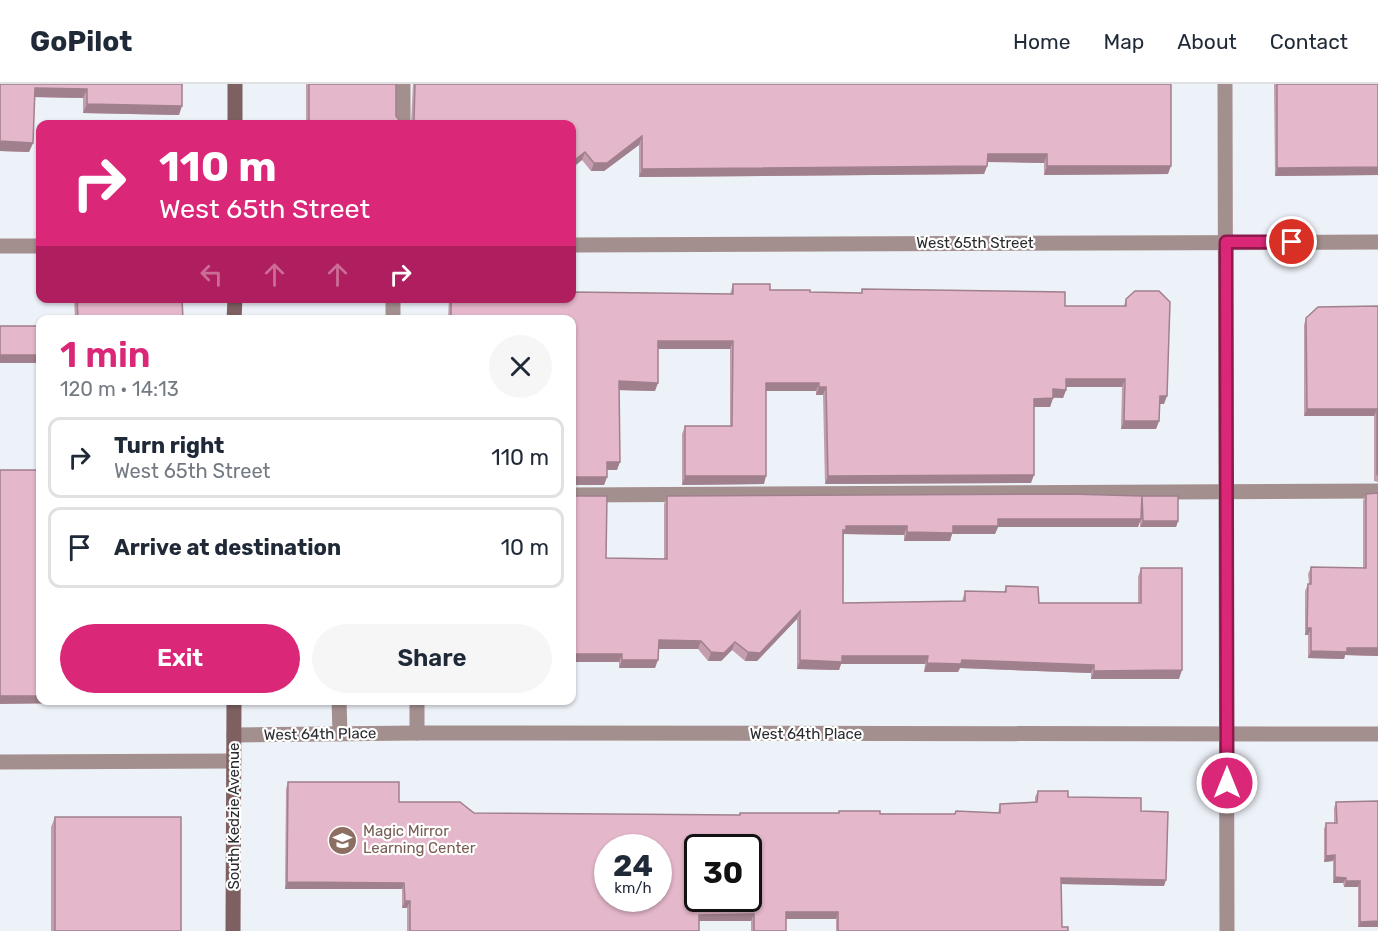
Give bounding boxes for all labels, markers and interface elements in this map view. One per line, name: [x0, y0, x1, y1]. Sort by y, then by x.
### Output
text: GoPilot: [30, 25, 132, 58]
text: Home: [1013, 29, 1070, 54]
text: Map: [1103, 29, 1144, 54]
text: About: [1177, 29, 1237, 54]
text: Contact: [1270, 29, 1348, 54]
text: 110 m: [159, 142, 277, 192]
icon: right: [60, 144, 138, 222]
text: West 65th Street: [159, 193, 370, 225]
pin: [1266, 216, 1317, 267]
icon: arrive: [1275, 225, 1308, 258]
street label: West 65th Street: [916, 234, 1034, 252]
icon: left: [195, 258, 228, 291]
icon: ahead: [258, 258, 291, 291]
icon: ahead: [321, 258, 354, 291]
icon: right: [384, 258, 417, 291]
text: 1 min: [60, 333, 151, 376]
button: close: [489, 335, 552, 398]
text: 120 m · 14:13: [60, 377, 179, 401]
text: Turn right: [114, 432, 224, 459]
icon: right: [63, 441, 96, 474]
text: 110 m: [491, 444, 549, 471]
text: West 65th Street: [114, 459, 270, 483]
icon: arrive: [63, 531, 96, 564]
text: Arrive at destination: [114, 534, 341, 561]
text: 10 m: [501, 534, 549, 561]
button: Exit: [60, 624, 300, 693]
button: Share: [312, 624, 552, 693]
street label: West 64th Place: [264, 724, 376, 744]
street label: West 64th Place: [750, 725, 862, 743]
street label: South Kedzie Avenue: [225, 742, 243, 890]
position arrow: [1195, 751, 1259, 815]
place label: Magic Mirror Learning Center: [363, 822, 476, 857]
school or university icon: Magic Mirror Learning Center: [326, 824, 358, 856]
speed limit sign: 30: [684, 834, 762, 912]
text: 24: [613, 848, 653, 884]
text: km/h: [614, 879, 652, 897]

